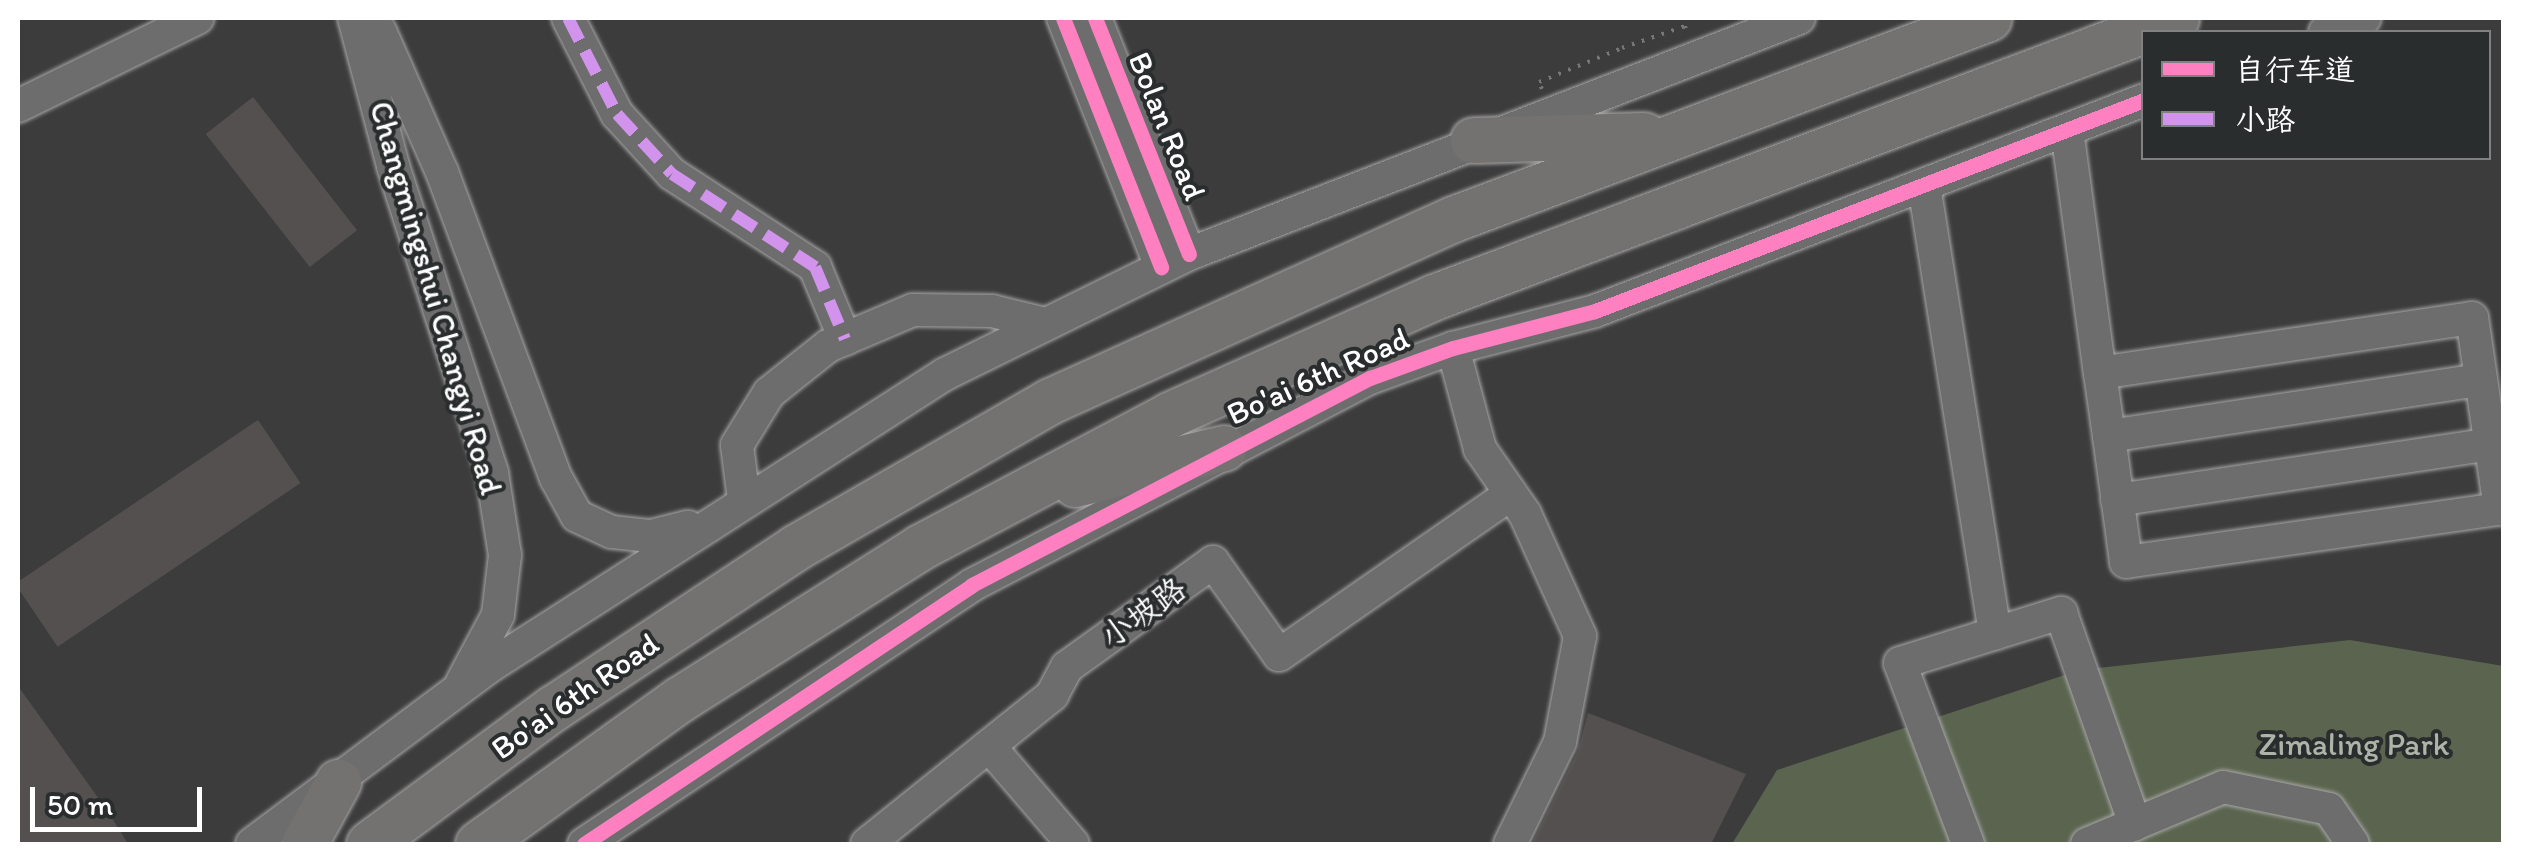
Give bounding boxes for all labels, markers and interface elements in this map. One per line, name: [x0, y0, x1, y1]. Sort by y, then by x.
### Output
legend: [2141, 30, 2491, 160]
street label: Bolan Road: [1120, 47, 1214, 205]
text: 自行车道: [2235, 51, 2355, 88]
street label: Changmingshui Changyi Road: [361, 97, 511, 499]
text: 小路: [2235, 101, 2295, 138]
street label: Bo'ai 6th Road: [1221, 319, 1415, 433]
street label: 小坡路: [1093, 569, 1193, 657]
street label: Bo'ai 6th Road: [484, 624, 666, 768]
park label: Zimaling Park: [2259, 725, 2449, 763]
scale bar: [35, 767, 208, 829]
text: 50 m: [47, 786, 113, 823]

